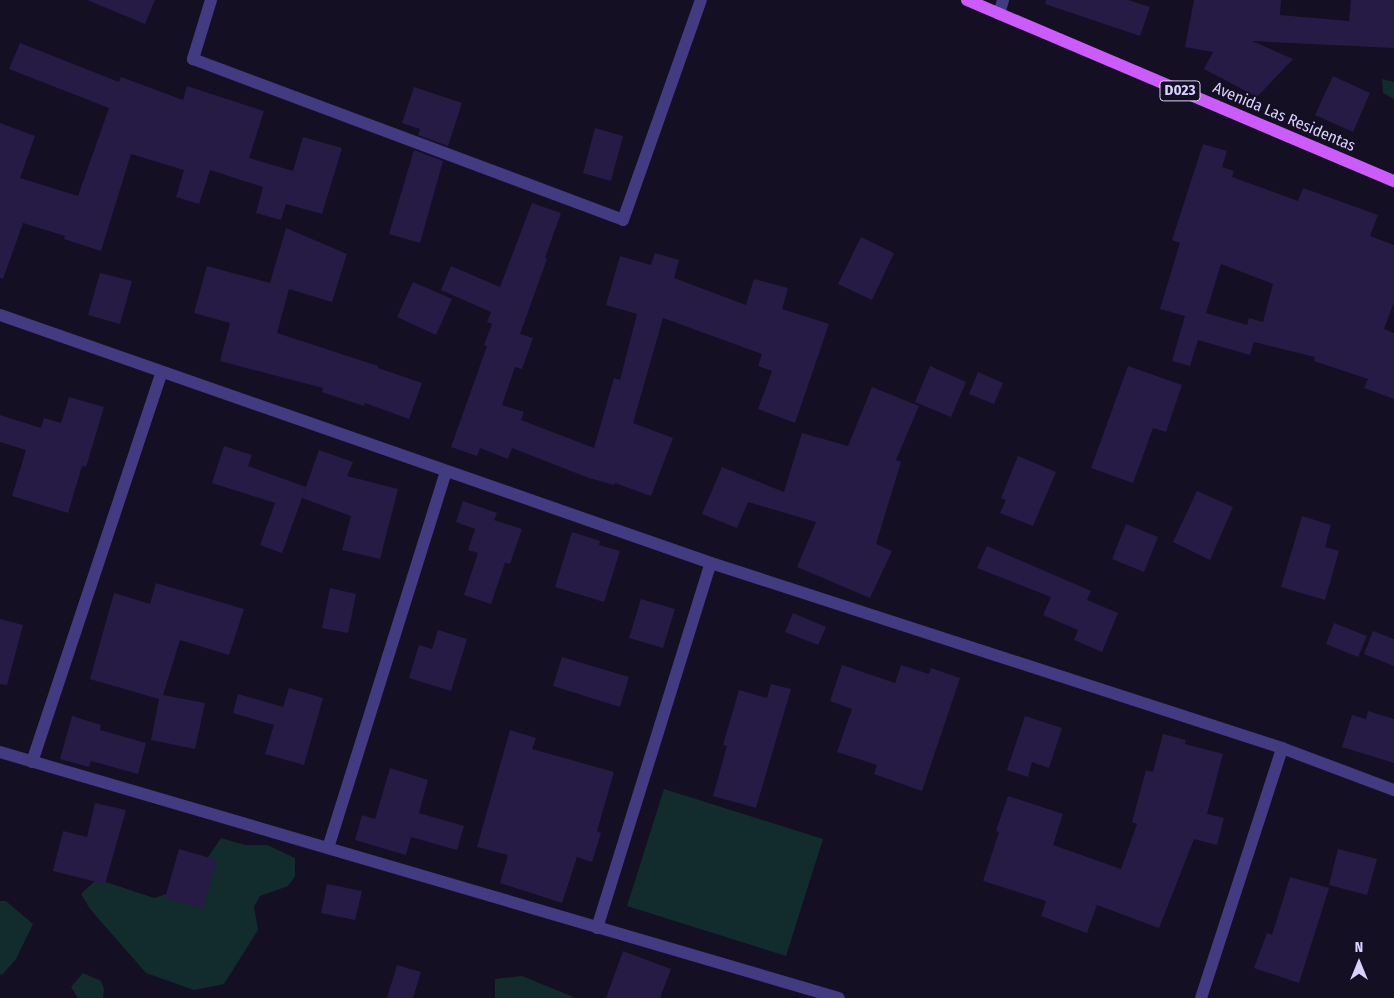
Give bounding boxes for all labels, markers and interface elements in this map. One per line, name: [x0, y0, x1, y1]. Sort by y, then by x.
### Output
road number: D023: [1159, 78, 1201, 104]
street label: Avenida Las Residentas: [1210, 78, 1358, 156]
north arrow: [1334, 938, 1384, 988]
text: N: [1355, 939, 1363, 956]

